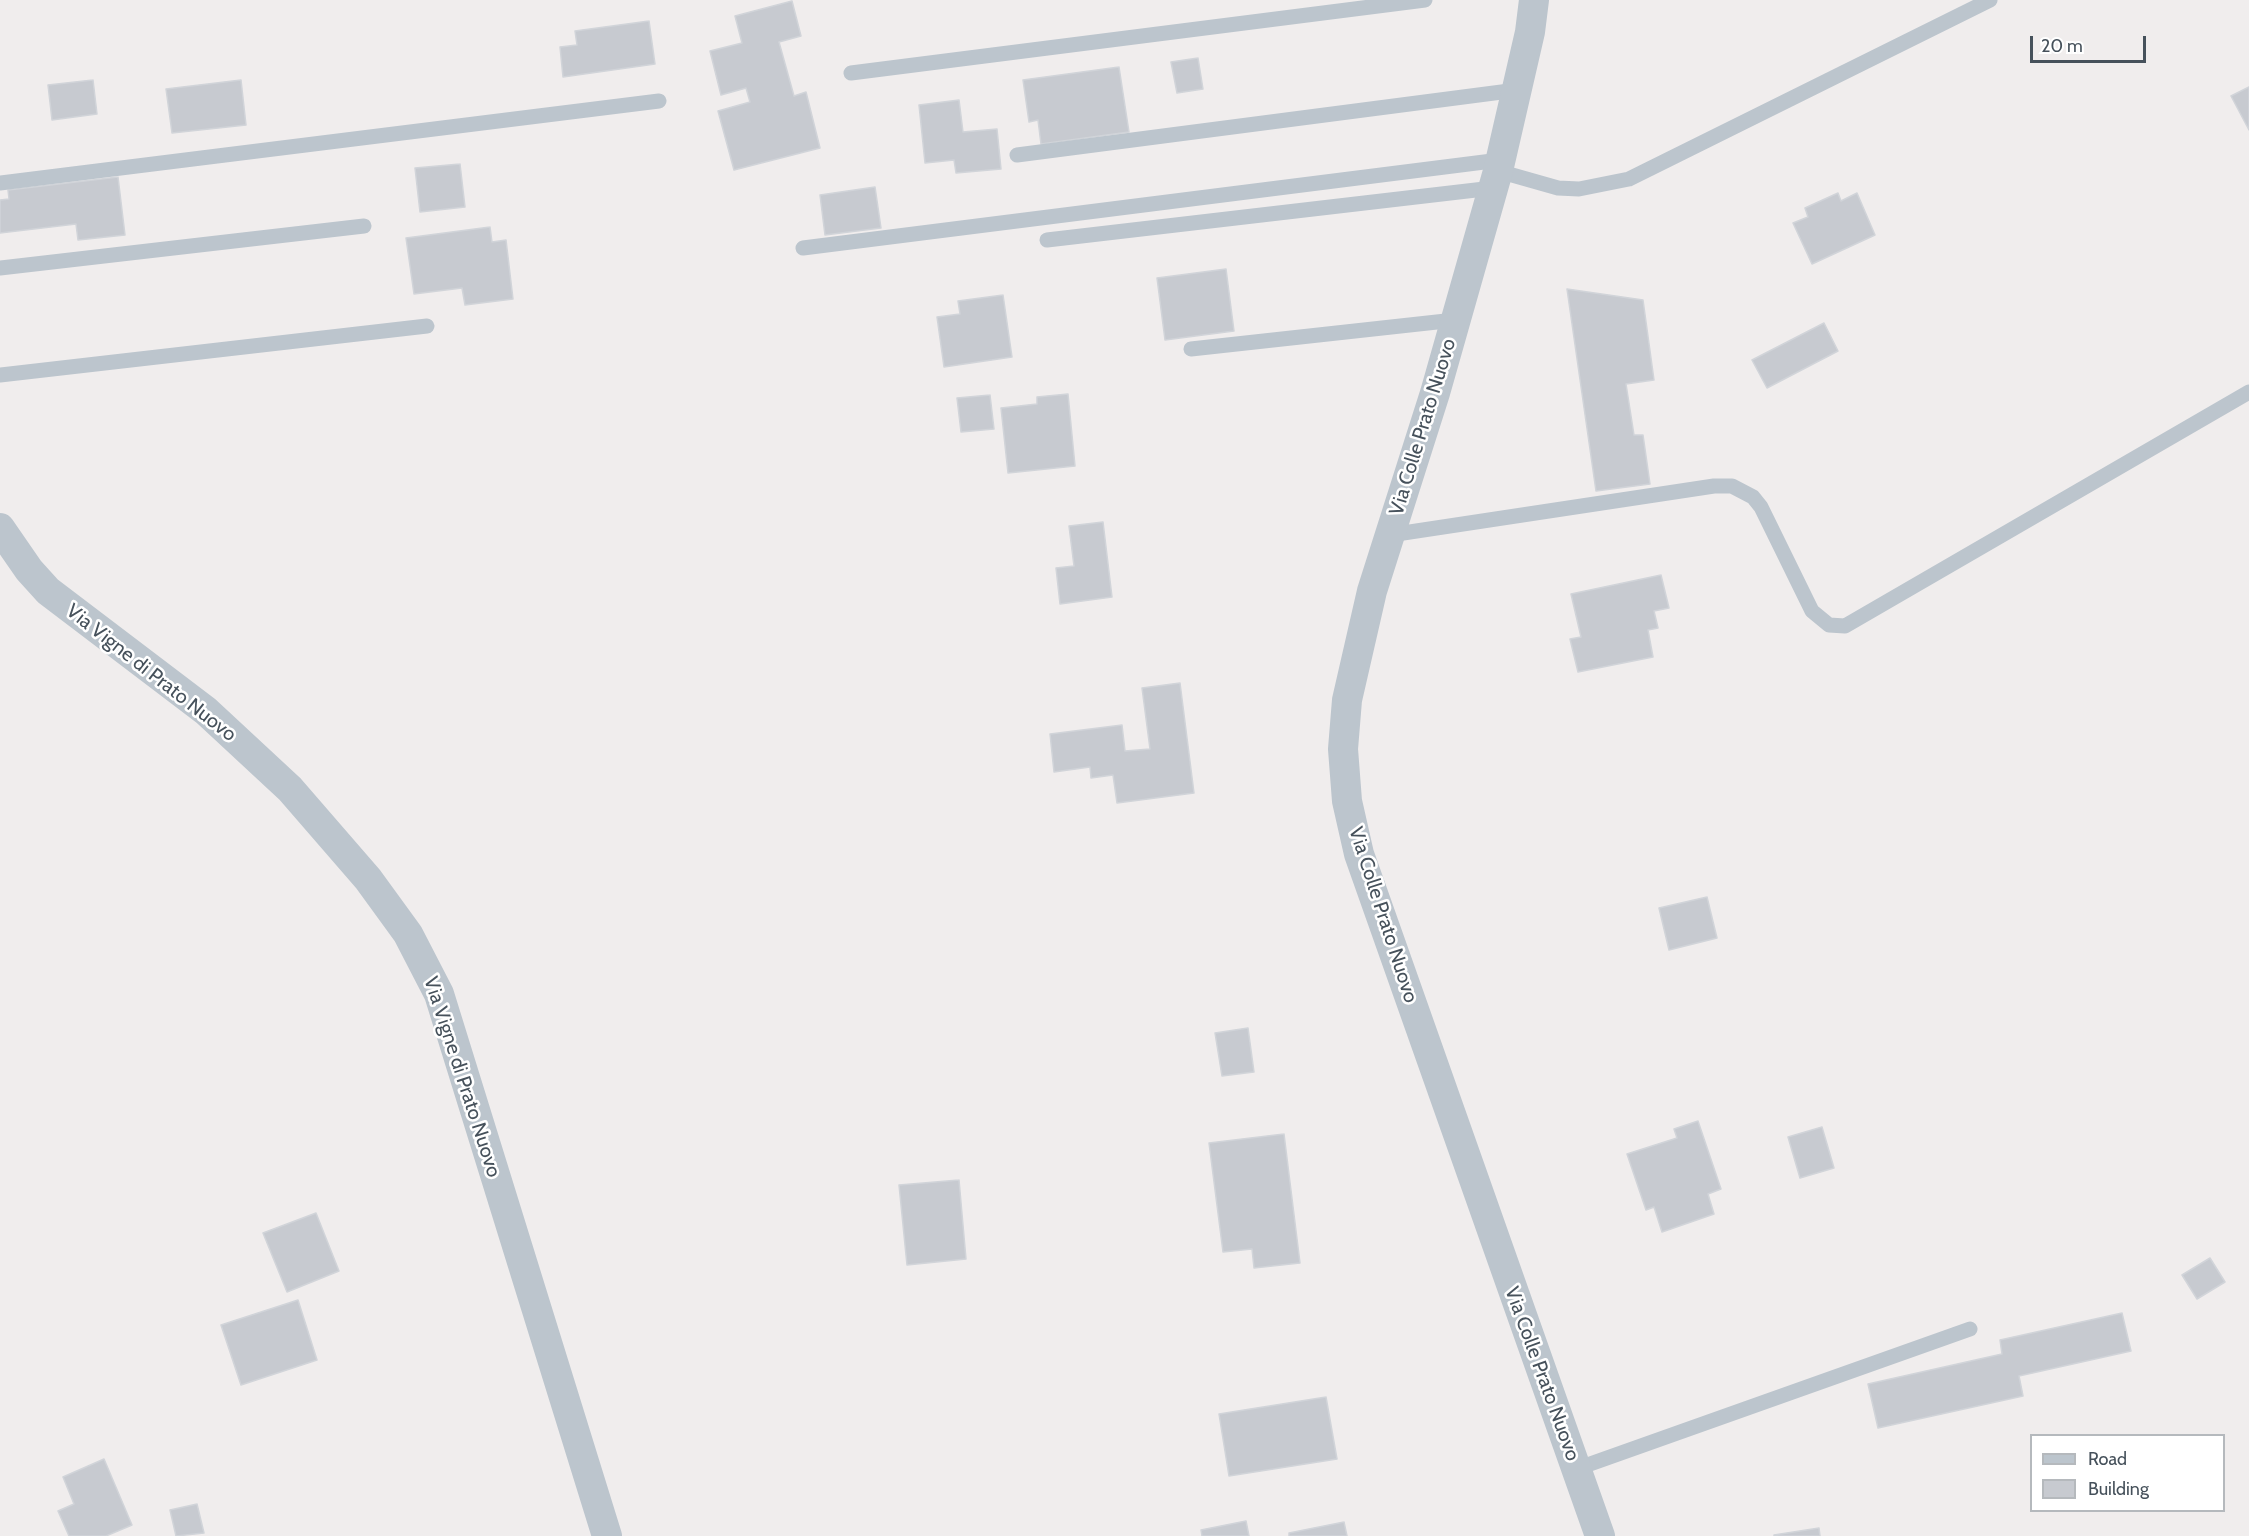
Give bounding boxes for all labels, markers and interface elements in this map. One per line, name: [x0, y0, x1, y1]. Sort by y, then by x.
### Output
scale bar: [2033, 24, 2148, 62]
text: 20 m: [2041, 35, 2083, 57]
street label: Via Colle Prato Nuovo: [1385, 336, 1461, 518]
street label: Via Vigne di Prato Nuovo: [61, 599, 241, 747]
street label: Via Colle Prato Nuovo: [1343, 824, 1423, 1006]
street label: Via Vigne di Prato Nuovo: [418, 974, 506, 1180]
street label: Via Colle Prato Nuovo: [1499, 1284, 1585, 1464]
legend: [2030, 1434, 2225, 1512]
text: Road: [2088, 1448, 2127, 1470]
text: Building: [2088, 1478, 2149, 1500]

